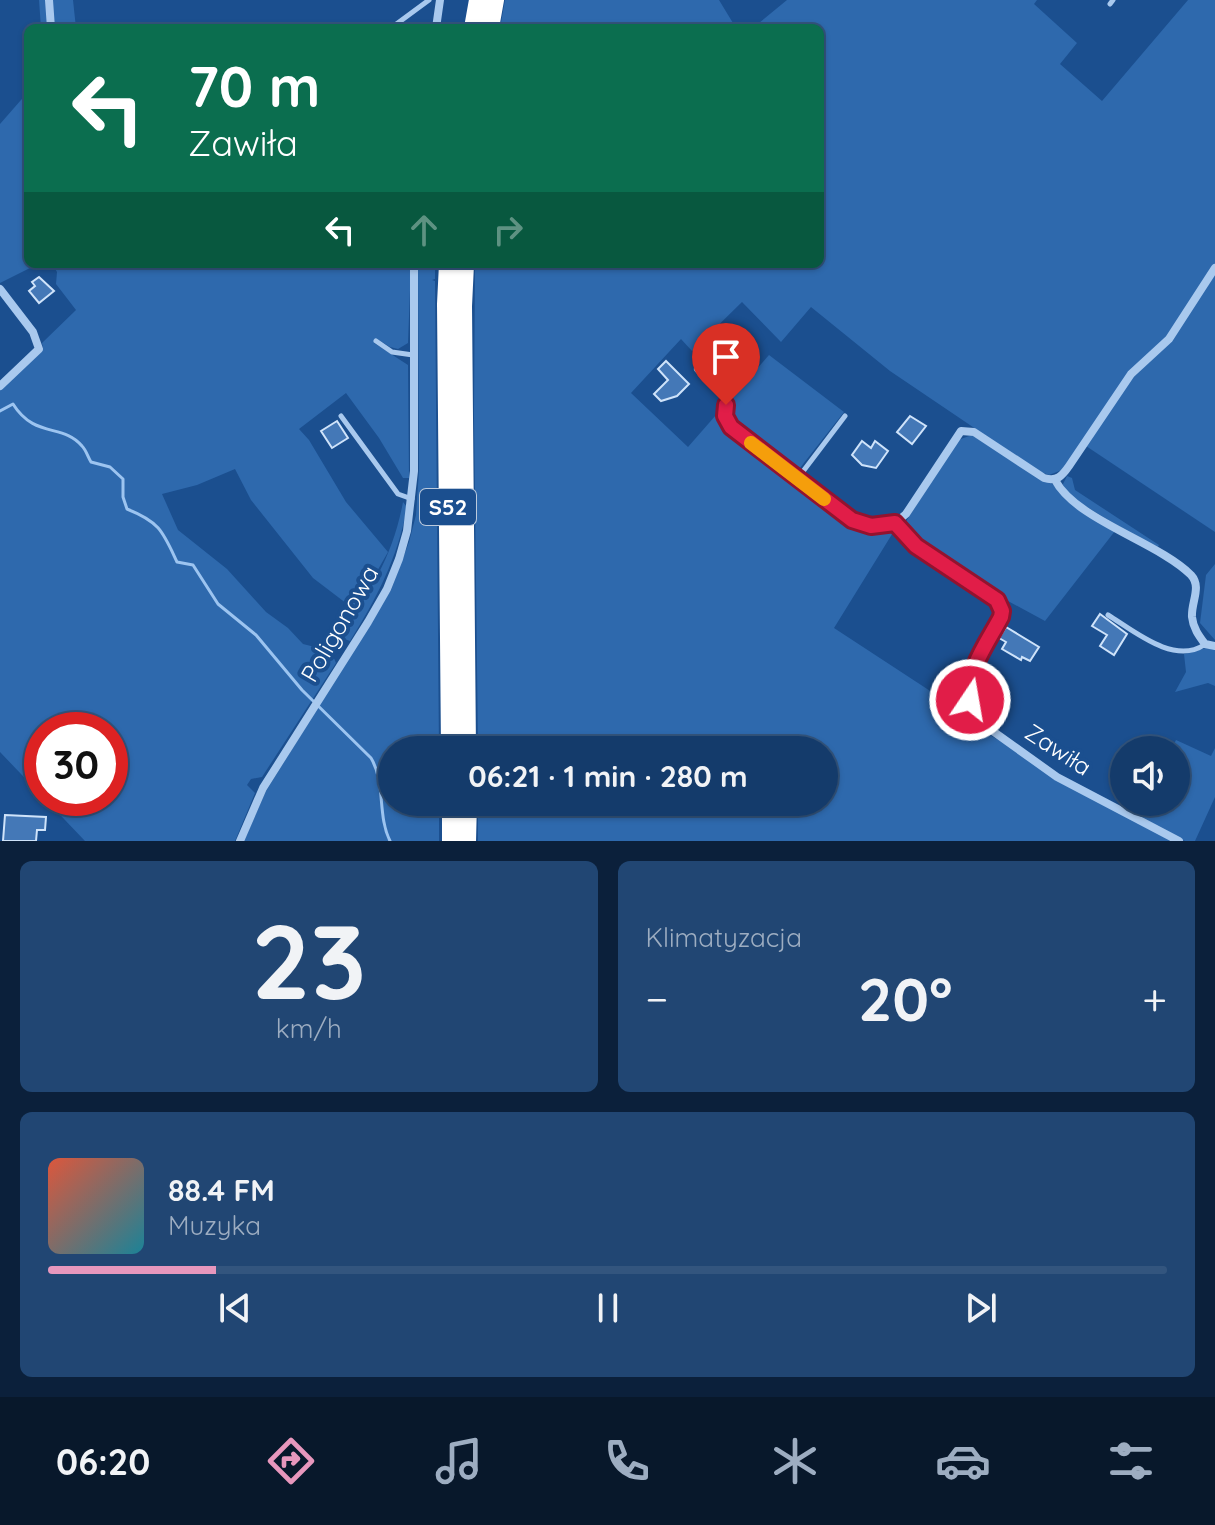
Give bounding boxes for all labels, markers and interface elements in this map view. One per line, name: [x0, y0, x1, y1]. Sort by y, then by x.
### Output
text: 70 m: [188, 51, 320, 121]
icon: left: [56, 56, 160, 160]
text: Zawiła: [188, 120, 298, 165]
icon: left: [318, 208, 362, 252]
icon: ahead: [402, 208, 446, 252]
icon: right: [486, 208, 530, 252]
pin: [692, 323, 760, 405]
icon: arrive: [704, 335, 748, 379]
road number: S52: [420, 489, 476, 525]
street label: Poligonowa: [294, 560, 384, 687]
position arrow: [928, 658, 1012, 742]
speed limit sign: 30: [24, 712, 128, 816]
street label: Zawiła: [1020, 717, 1097, 782]
map controls: [1110, 736, 1190, 816]
button: sound: [1110, 736, 1190, 816]
text: 06:21 · 1 min · 280 m: [468, 757, 748, 795]
text: 23: [251, 895, 366, 1025]
text: Klimatyzacja: [646, 921, 802, 954]
text: 20°: [858, 961, 953, 1036]
text: −: [646, 971, 668, 1026]
text: +: [1142, 971, 1167, 1026]
text: km/h: [276, 1012, 342, 1045]
text: 88.4 FM: [168, 1171, 275, 1209]
text: Muzyka: [168, 1209, 261, 1242]
icon: previous: [213, 1286, 257, 1330]
icon: pause: [586, 1286, 630, 1330]
icon: next: [959, 1286, 1003, 1330]
icon: directions: [263, 1433, 319, 1489]
icon: music: [431, 1433, 487, 1489]
icon: phone: [599, 1433, 655, 1489]
icon: climate: [767, 1433, 823, 1489]
icon: car: [935, 1433, 991, 1489]
icon: filters: [1103, 1433, 1159, 1489]
text: 06:20: [56, 1439, 150, 1484]

